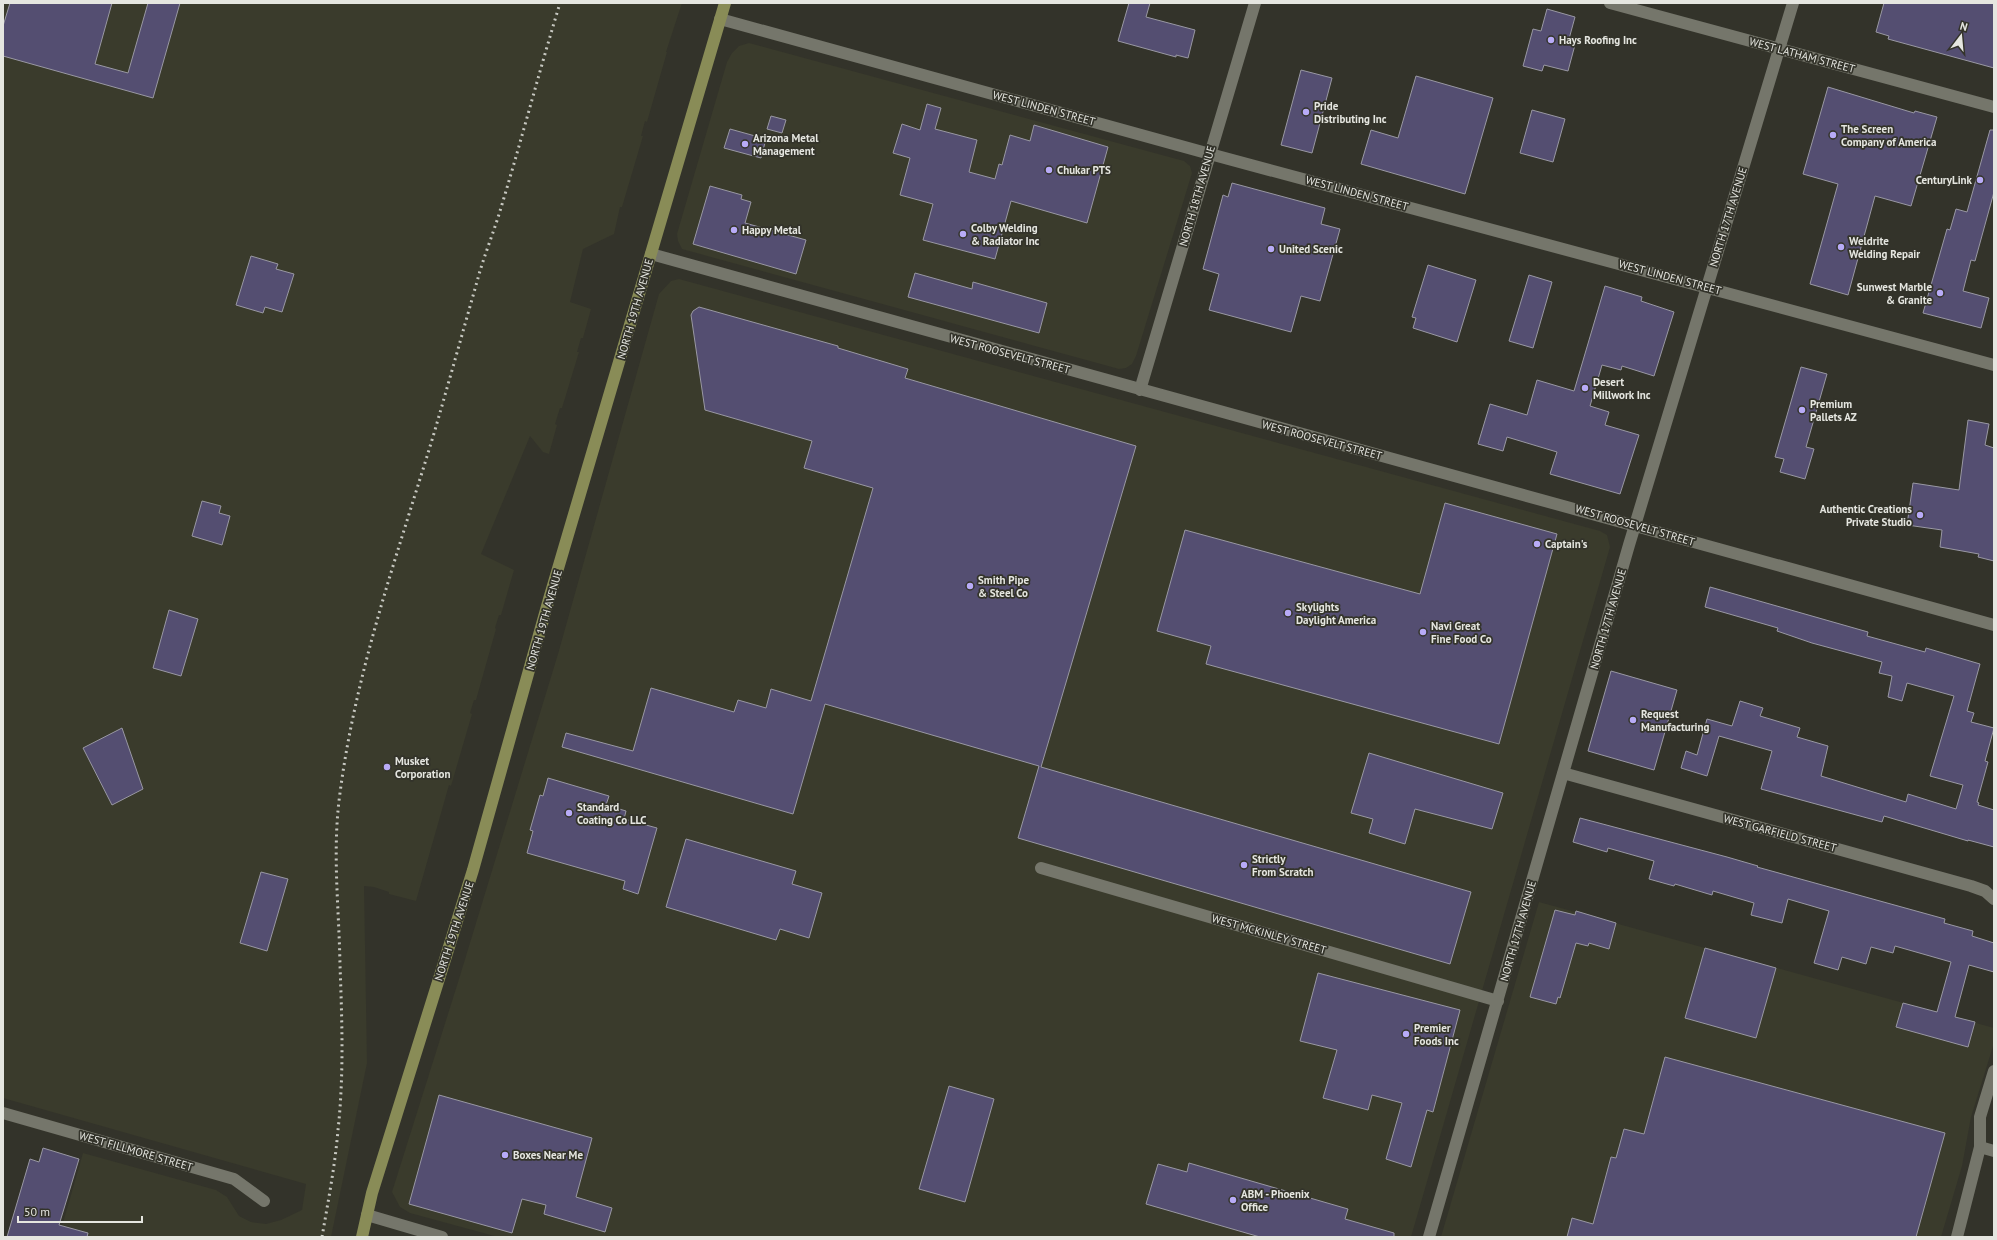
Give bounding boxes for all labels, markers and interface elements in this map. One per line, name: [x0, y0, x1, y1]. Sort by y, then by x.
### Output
north arrow: [1941, 16, 1981, 56]
text: N: [1958, 19, 1969, 34]
place label: Hays Roofing Inc: [1559, 33, 1637, 47]
street label: WEST LATHAM STREET: [1748, 34, 1856, 76]
marker: Hays Roofing Inc: [1546, 35, 1556, 45]
street label: WEST LINDEN STREET: [991, 88, 1097, 128]
place label: Pride Distributing Inc: [1314, 99, 1387, 126]
marker: Pride Distributing Inc: [1301, 107, 1311, 117]
place label: The Screen Company of America: [1841, 122, 1936, 149]
marker: The Screen Company of America: [1828, 130, 1838, 140]
place label: Arizona Metal Management: [753, 131, 819, 158]
marker: Arizona Metal Management: [740, 139, 750, 149]
street label: NORTH 18TH AVENUE: [1176, 144, 1218, 248]
place label: Chukar PTS: [1057, 163, 1111, 177]
marker: Chukar PTS: [1044, 165, 1054, 175]
street label: NORTH 17TH AVENUE: [1706, 165, 1750, 269]
street label: WEST LINDEN STREET: [1304, 173, 1410, 213]
place label: CenturyLink: [1916, 173, 1973, 187]
marker: CenturyLink: [1975, 175, 1985, 185]
place label: Colby Welding & Radiator Inc: [971, 221, 1040, 248]
place label: Happy Metal: [742, 223, 802, 237]
marker: Happy Metal: [729, 225, 739, 235]
marker: Colby Welding & Radiator Inc: [958, 229, 968, 239]
place label: Weldrite Welding Repair: [1849, 234, 1920, 261]
place label: United Scenic: [1279, 242, 1343, 256]
marker: Weldrite Welding Repair: [1836, 242, 1846, 252]
marker: United Scenic: [1266, 244, 1276, 254]
street label: NORTH 19TH AVENUE: [614, 257, 656, 361]
street label: WEST LINDEN STREET: [1617, 257, 1723, 297]
place label: Sunwest Marble & Granite: [1857, 280, 1932, 307]
marker: Sunwest Marble & Granite: [1935, 288, 1945, 298]
street label: WEST ROOSEVELT STREET: [948, 331, 1072, 377]
place label: Desert Millwork Inc: [1593, 375, 1651, 402]
marker: Desert Millwork Inc: [1580, 383, 1590, 393]
place label: Premium Pallets AZ: [1810, 397, 1857, 424]
marker: Premium Pallets AZ: [1797, 405, 1807, 415]
street label: WEST ROOSEVELT STREET: [1260, 417, 1384, 463]
street label: WEST ROOSEVELT STREET: [1574, 501, 1696, 549]
place label: Authentic Creations Private Studio: [1820, 502, 1912, 529]
marker: Authentic Creations Private Studio: [1915, 510, 1925, 520]
place label: Captain's: [1545, 537, 1588, 551]
marker: Captain's: [1532, 539, 1542, 549]
street label: NORTH 17TH AVENUE: [1587, 567, 1629, 671]
street label: NORTH 19TH AVENUE: [523, 568, 565, 672]
place label: Smith Pipe & Steel Co: [978, 573, 1029, 600]
marker: Smith Pipe & Steel Co: [965, 581, 975, 591]
place label: Skylights Daylight America: [1296, 600, 1376, 627]
marker: Skylights Daylight America: [1283, 608, 1293, 618]
place label: Navi Great Fine Food Co: [1431, 619, 1492, 646]
marker: Navi Great Fine Food Co: [1418, 627, 1428, 637]
place label: Request Manufacturing: [1641, 707, 1709, 734]
marker: Request Manufacturing: [1628, 715, 1638, 725]
place label: Musket Corporation: [395, 754, 450, 781]
marker: Musket Corporation: [382, 762, 392, 772]
place label: Standard Coating Co LLC: [577, 800, 646, 827]
marker: Standard Coating Co LLC: [564, 808, 574, 818]
street label: WEST GARFIELD STREET: [1722, 811, 1838, 855]
place label: Strictly From Scratch: [1252, 852, 1313, 879]
marker: Strictly From Scratch: [1239, 860, 1249, 870]
street label: NORTH 19TH AVENUE: [431, 879, 477, 983]
street label: NORTH 17TH AVENUE: [1497, 879, 1539, 983]
street label: WEST MCKINLEY STREET: [1210, 911, 1328, 957]
place label: Premier Foods Inc: [1414, 1021, 1459, 1048]
marker: Premier Foods Inc: [1401, 1029, 1411, 1039]
street label: WEST FILLMORE STREET: [77, 1128, 195, 1174]
place label: Boxes Near Me: [513, 1148, 583, 1162]
marker: Boxes Near Me: [500, 1150, 510, 1160]
place label: ABM - Phoenix Office: [1241, 1187, 1310, 1214]
marker: ABM - Phoenix Office: [1228, 1195, 1238, 1205]
scale bar: [18, 1198, 142, 1224]
text: 50 m: [24, 1204, 50, 1219]

